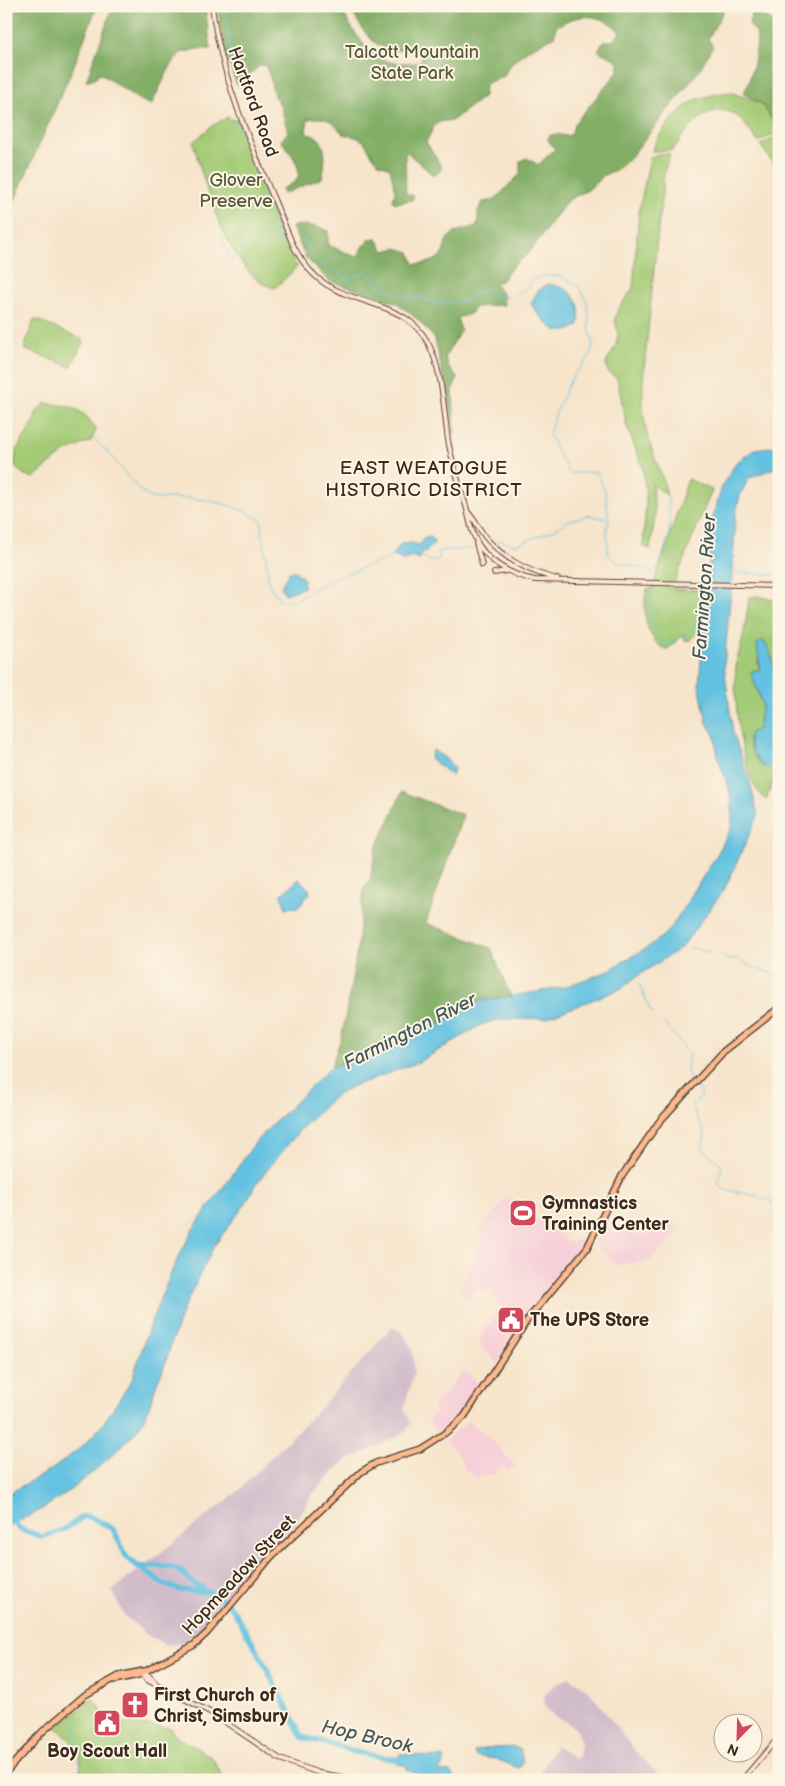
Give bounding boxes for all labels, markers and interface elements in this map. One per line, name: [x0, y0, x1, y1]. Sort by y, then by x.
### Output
park label: Talcott Mountain State Park: [345, 42, 479, 84]
street label: Hartford Road: [223, 44, 283, 160]
park label: Glover Preserve: [199, 170, 273, 212]
district label: EAST WEATOGUE HISTORIC DISTRICT: [325, 457, 523, 502]
water label: Farmington River: [688, 512, 722, 661]
water label: Farmington River: [340, 988, 481, 1075]
place label: Gymnastics Training Center: [542, 1193, 669, 1235]
sports icon: Gymnastics Training Center: [508, 1198, 538, 1228]
public building icon: The UPS Store: [496, 1305, 526, 1335]
place label: The UPS Store: [530, 1310, 649, 1331]
street label: Hopmeadow Street: [178, 1510, 300, 1639]
place label: First Church of Christ, Simsbury: [154, 1685, 289, 1727]
church icon: First Church of Christ, Simsbury: [120, 1690, 150, 1720]
public building icon: Boy Scout Hall: [92, 1708, 122, 1738]
north arrow: [712, 1714, 762, 1764]
water label: Hop Brook: [319, 1715, 415, 1759]
text: N: [725, 1740, 741, 1759]
place label: Boy Scout Hall: [47, 1741, 167, 1762]

